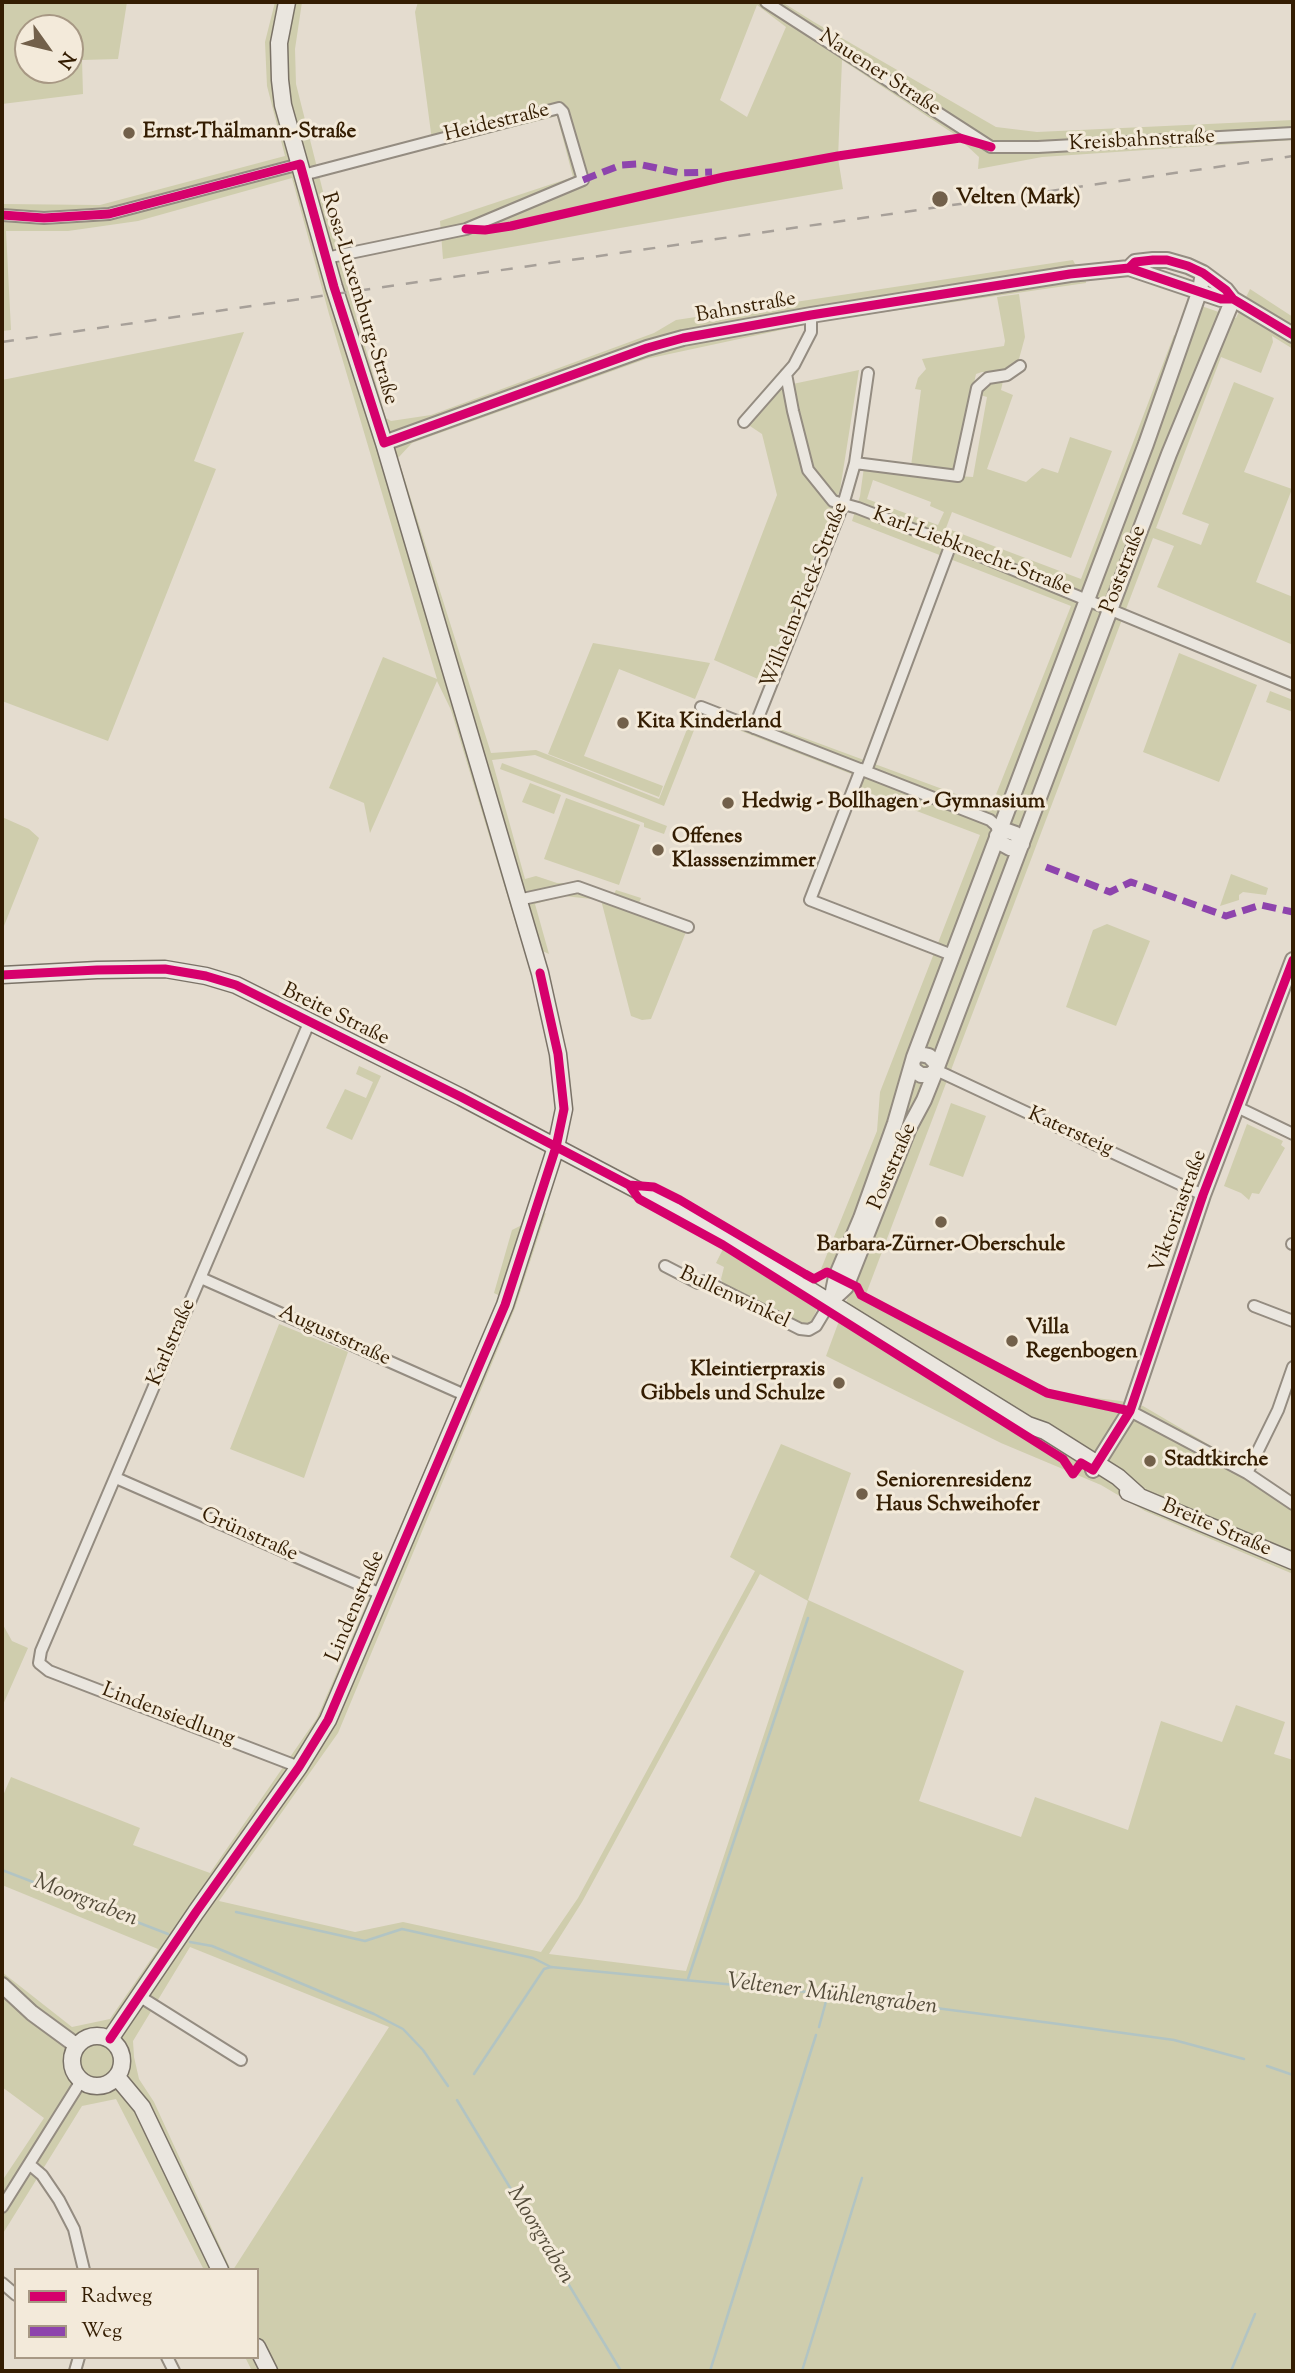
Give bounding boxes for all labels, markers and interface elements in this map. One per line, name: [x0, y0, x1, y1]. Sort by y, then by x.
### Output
north arrow: [14, 14, 84, 84]
street label: Nauener Straße: [813, 25, 945, 123]
text: N: [50, 46, 81, 74]
street label: Heidestraße: [442, 99, 552, 149]
place label: Ernst-Thälmann-Straße: [143, 120, 356, 146]
marker: Ernst-Thälmann-Straße: [121, 125, 137, 141]
street label: Kreisbahnstraße: [1068, 126, 1216, 158]
place label: Velten (Mark): [956, 186, 1081, 212]
marker: Velten (Mark): [930, 189, 950, 209]
street label: Rosa-Luxemburg-Straße: [314, 190, 402, 408]
street label: Bahnstraße: [694, 288, 798, 330]
street label: Wilhelm-Pieck-Straße: [757, 499, 855, 693]
street label: Karl-Liebknecht-Straße: [869, 503, 1075, 603]
street label: Poststraße: [1097, 523, 1153, 617]
place label: Kita Kinderland: [637, 710, 782, 736]
marker: Kita Kinderland: [615, 715, 631, 731]
place label: Hedwig - Bollhagen - Gymnasium: [742, 790, 1045, 816]
marker: Hedwig - Bollhagen - Gymnasium: [720, 795, 736, 811]
place label: Offenes Klasssenzimmer: [672, 825, 816, 875]
marker: Offenes Klasssenzimmer: [650, 842, 666, 858]
street label: Breite Straße: [277, 979, 393, 1053]
street label: Katersteig: [1023, 1103, 1117, 1163]
street label: Poststraße: [864, 1120, 924, 1214]
street label: Viktoriastraße: [1146, 1147, 1214, 1277]
marker: Barbara-Zürner-Oberschule: [933, 1214, 949, 1230]
place label: Barbara-Zürner-Oberschule: [817, 1233, 1065, 1259]
street label: Bullenwinkel: [675, 1262, 793, 1336]
street label: Karlstraße: [143, 1296, 203, 1390]
street label: Auguststraße: [274, 1301, 394, 1373]
place label: Villa Regenbogen: [1026, 1316, 1138, 1366]
marker: Villa Regenbogen: [1004, 1333, 1020, 1349]
place label: Kleintierpraxis Gibbels und Schulze: [641, 1358, 825, 1408]
marker: Kleintierpraxis Gibbels und Schulze: [831, 1375, 847, 1391]
place label: Stadtkirche: [1164, 1448, 1268, 1474]
marker: Stadtkirche: [1142, 1453, 1158, 1469]
place label: Seniorenresidenz Haus Schweihofer: [876, 1469, 1040, 1519]
marker: Seniorenresidenz Haus Schweihofer: [854, 1486, 870, 1502]
street label: Breite Straße: [1158, 1495, 1274, 1563]
street label: Grünstraße: [197, 1503, 301, 1569]
street label: Lindenstraße: [322, 1548, 392, 1666]
street label: Lindensiedlung: [98, 1679, 238, 1753]
water label: Moorgraben: [29, 1869, 141, 1935]
water label: Veltener Mühlengraben: [725, 1969, 939, 2023]
water label: Moorgraben: [499, 2182, 579, 2290]
legend: [14, 2268, 259, 2359]
text: Radweg: [81, 2282, 152, 2312]
text: Weg: [81, 2317, 122, 2347]

